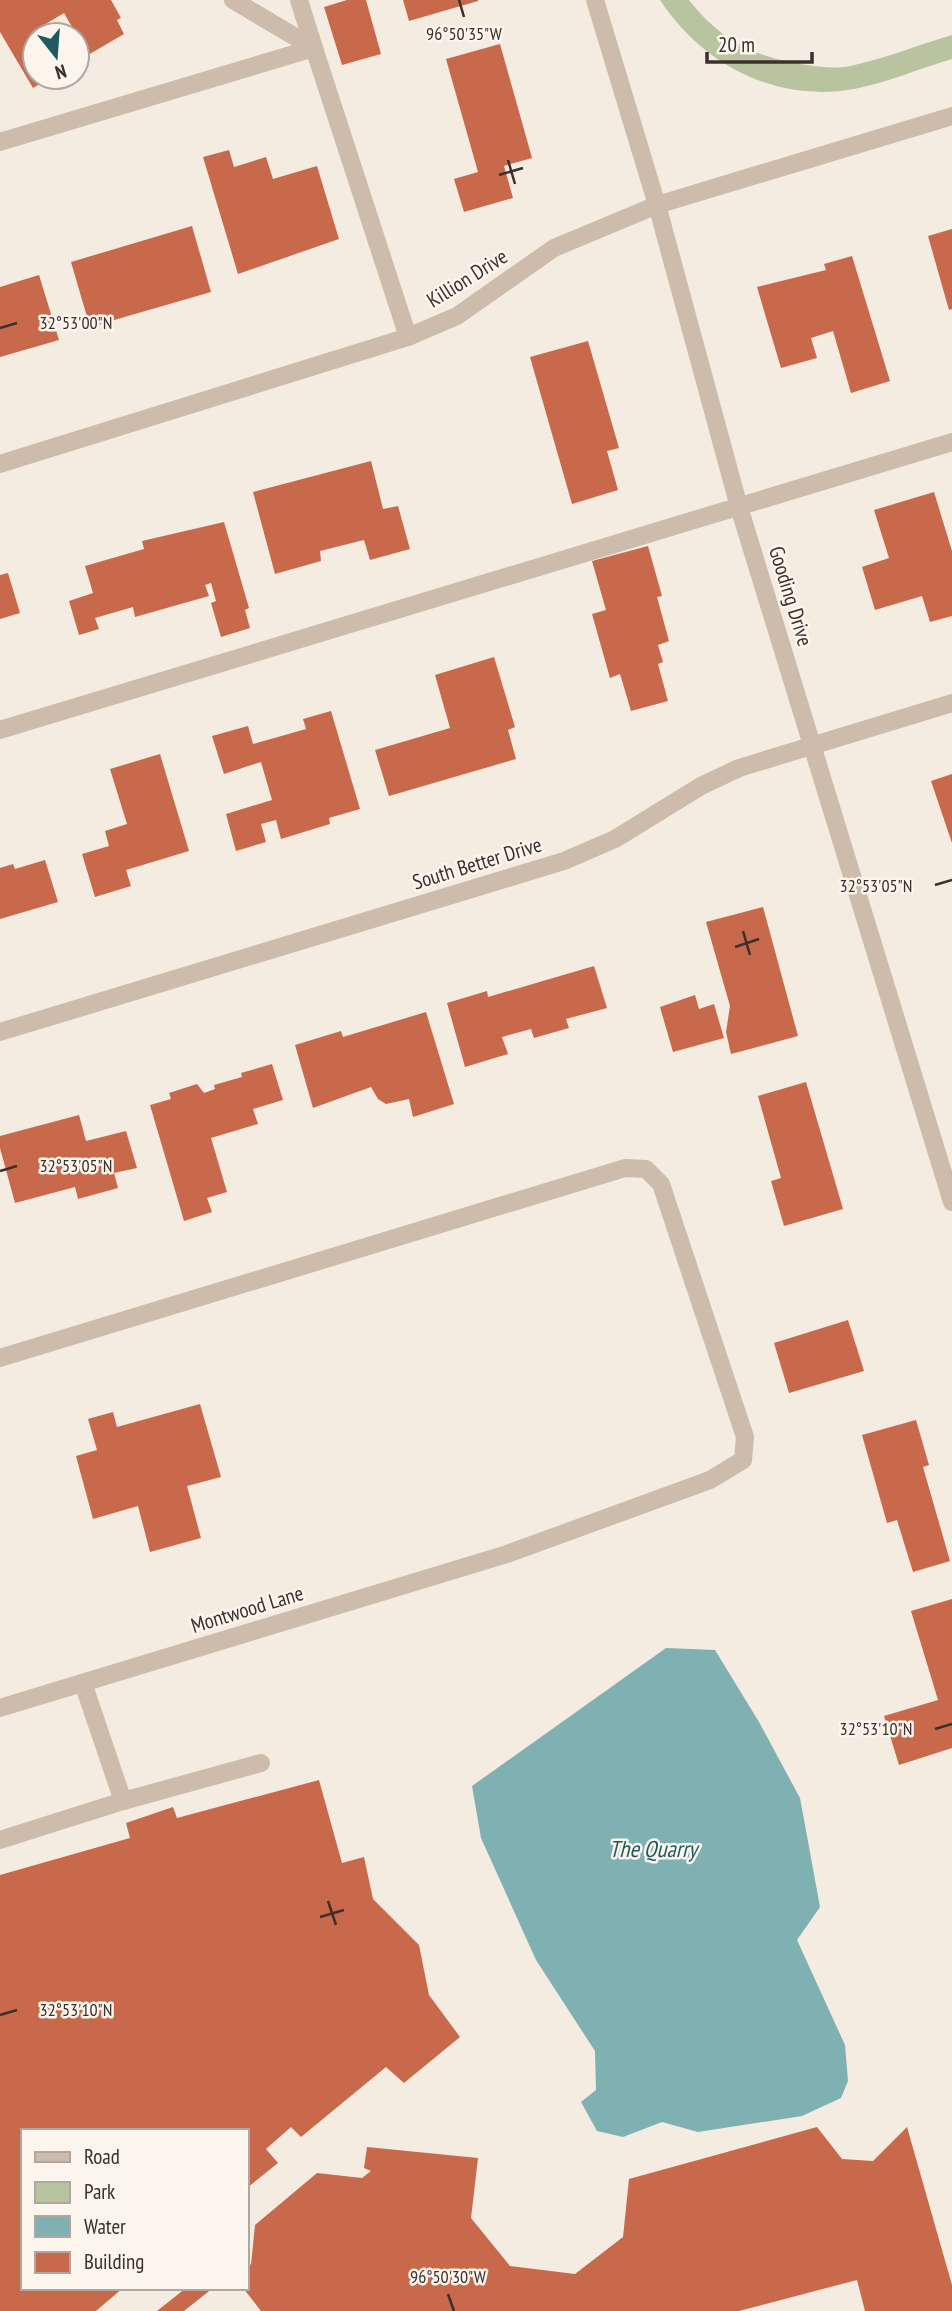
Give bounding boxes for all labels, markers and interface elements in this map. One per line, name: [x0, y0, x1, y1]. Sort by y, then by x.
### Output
north arrow: [21, 21, 91, 91]
scale bar: [707, 21, 812, 65]
text: 96°50'35"W: [426, 22, 502, 45]
text: 20 m: [718, 31, 755, 58]
text: N: [53, 59, 69, 85]
street label: Killion Drive: [422, 243, 512, 313]
text: 32°53'00"N: [40, 311, 112, 334]
street label: Gooding Drive: [763, 543, 819, 649]
street label: South Better Drive: [409, 831, 545, 895]
text: 32°53'05"N: [840, 874, 912, 897]
text: 32°53'05"N: [40, 1154, 112, 1177]
street label: Montwood Lane: [188, 1579, 306, 1639]
text: 32°53'10"N: [840, 1717, 912, 1740]
water label: The Quarry: [609, 1834, 700, 1863]
text: 32°53'10"N: [40, 1998, 112, 2021]
legend: [21, 2129, 248, 2290]
text: Road: [84, 2143, 120, 2170]
text: Park: [84, 2178, 115, 2205]
text: Water: [84, 2213, 126, 2240]
text: Building: [84, 2248, 144, 2275]
text: 96°50'30"W: [410, 2265, 486, 2288]

